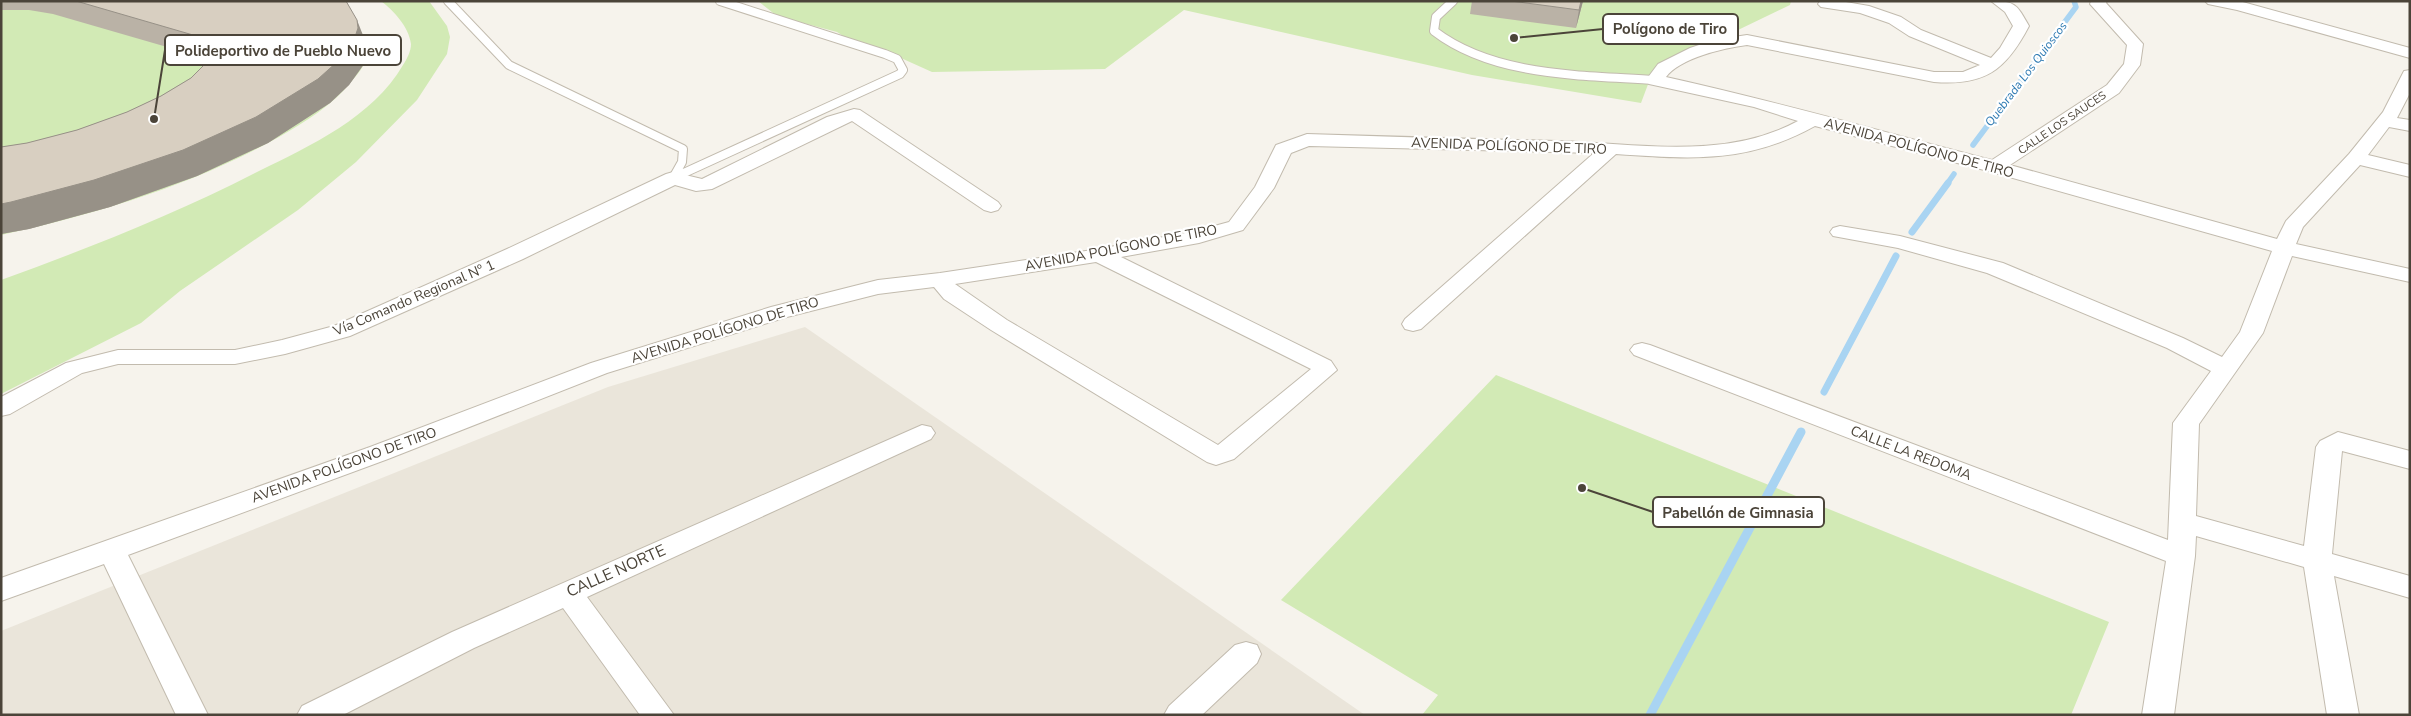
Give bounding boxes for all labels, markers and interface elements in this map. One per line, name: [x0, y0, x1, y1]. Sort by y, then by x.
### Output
callout: Polígono de Tiro: [1603, 14, 1738, 44]
water label: Quebrada Los Quioscos: [1981, 18, 2071, 130]
text: Polígono de Tiro: [1613, 19, 1728, 39]
callout: Polideportivo de Pueblo Nuevo: [165, 35, 401, 65]
text: Polideportivo de Pueblo Nuevo: [175, 41, 391, 61]
street label: CALLE LOS SAUCES: [2015, 88, 2109, 158]
street label: AVENIDA POLÍGONO DE TIRO: [1822, 113, 2016, 183]
street label: AVENIDA POLÍGONO DE TIRO: [1411, 133, 1607, 159]
street label: AVENIDA POLÍGONO DE TIRO: [1023, 220, 1219, 276]
street label: Vía Comando Regional Nº 1: [329, 255, 498, 341]
street label: AVENIDA POLÍGONO DE TIRO: [629, 292, 821, 368]
street label: CALLE LA REDOMA: [1848, 421, 1974, 485]
street label: AVENIDA POLÍGONO DE TIRO: [249, 423, 439, 507]
callout: Pabellón de Gimnasia: [1653, 497, 1824, 527]
text: Pabellón de Gimnasia: [1662, 503, 1814, 523]
street label: CALLE NORTE: [563, 539, 669, 603]

